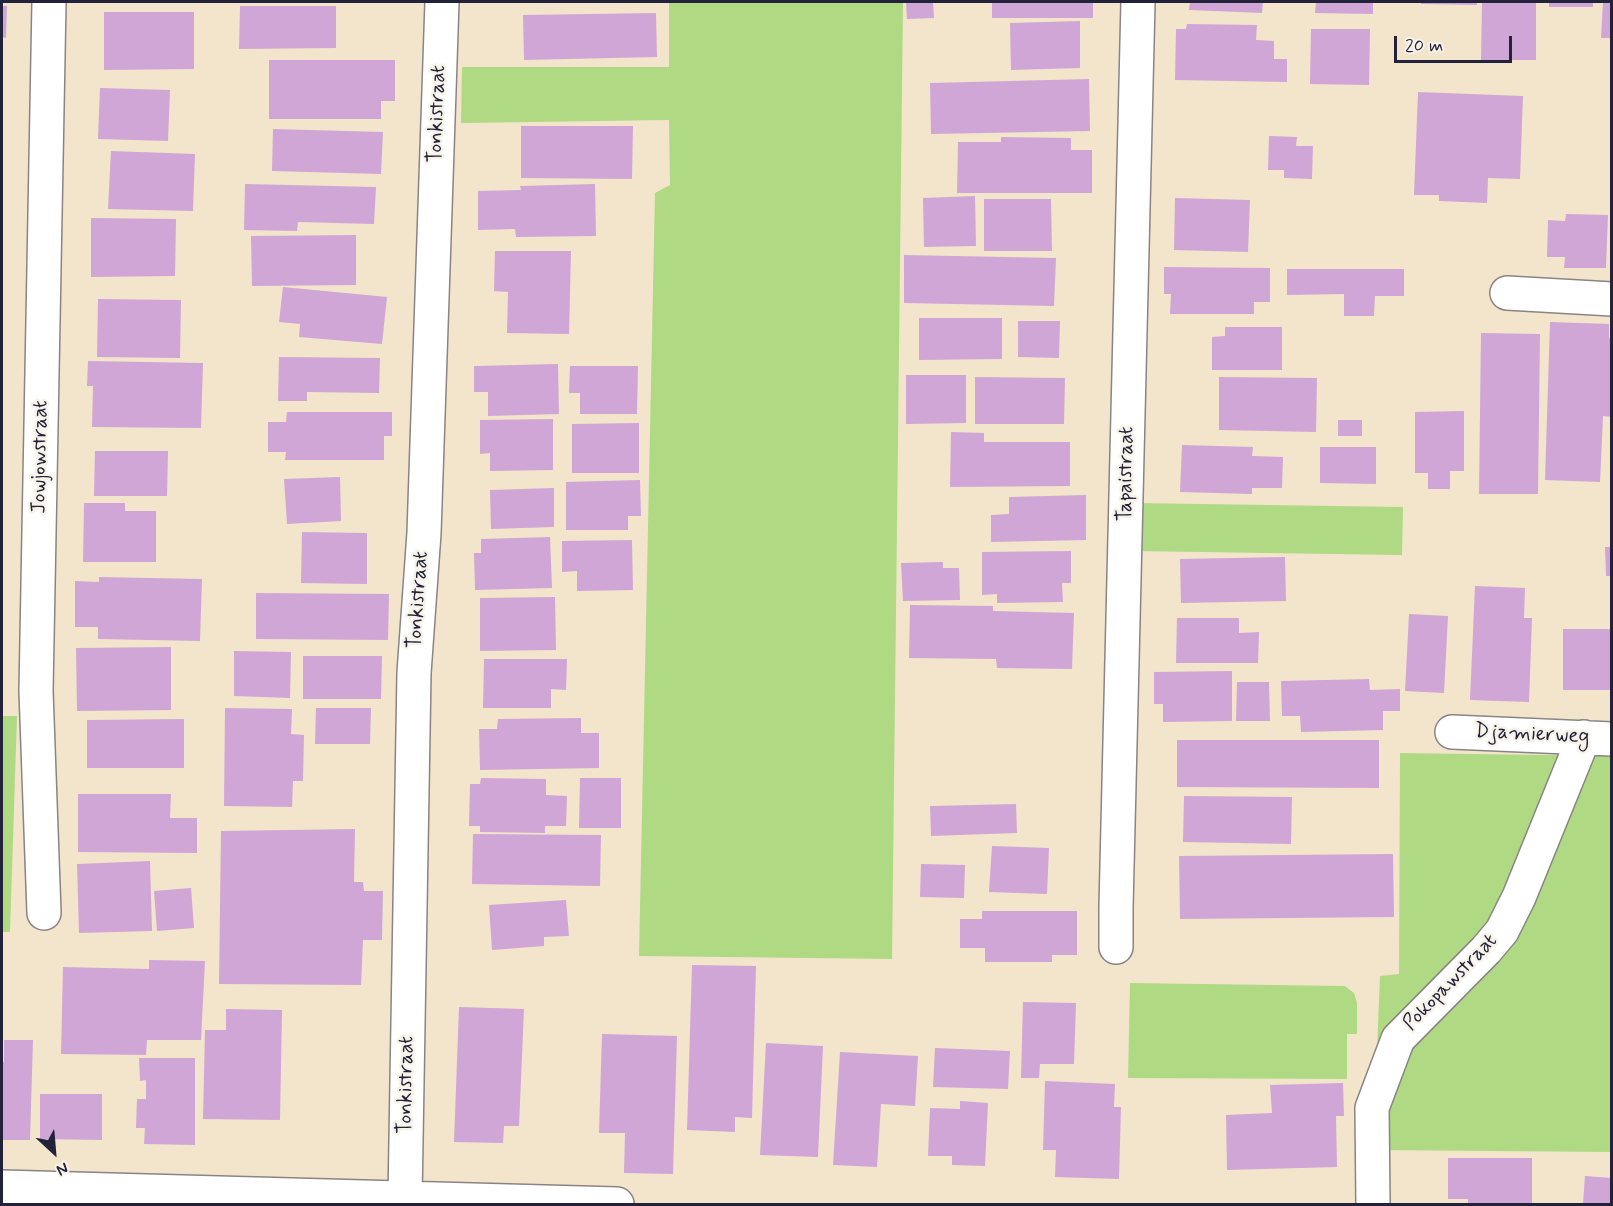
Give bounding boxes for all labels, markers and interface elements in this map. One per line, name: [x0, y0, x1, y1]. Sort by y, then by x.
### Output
scale bar: [1397, 24, 1516, 62]
text: 20 m: [1405, 34, 1443, 58]
street label: Tonkistraat: [424, 65, 452, 163]
street label: Jowjowstraat: [27, 400, 55, 514]
street label: Tapaistraat: [1114, 426, 1140, 522]
street label: Tonkistraat: [403, 550, 435, 650]
street label: Djamierweg: [1474, 719, 1590, 751]
street label: Pokopawstraat: [1399, 929, 1503, 1037]
street label: Tonkistraat: [394, 1036, 420, 1134]
north arrow: [24, 1122, 84, 1182]
text: N: [53, 1157, 72, 1180]

